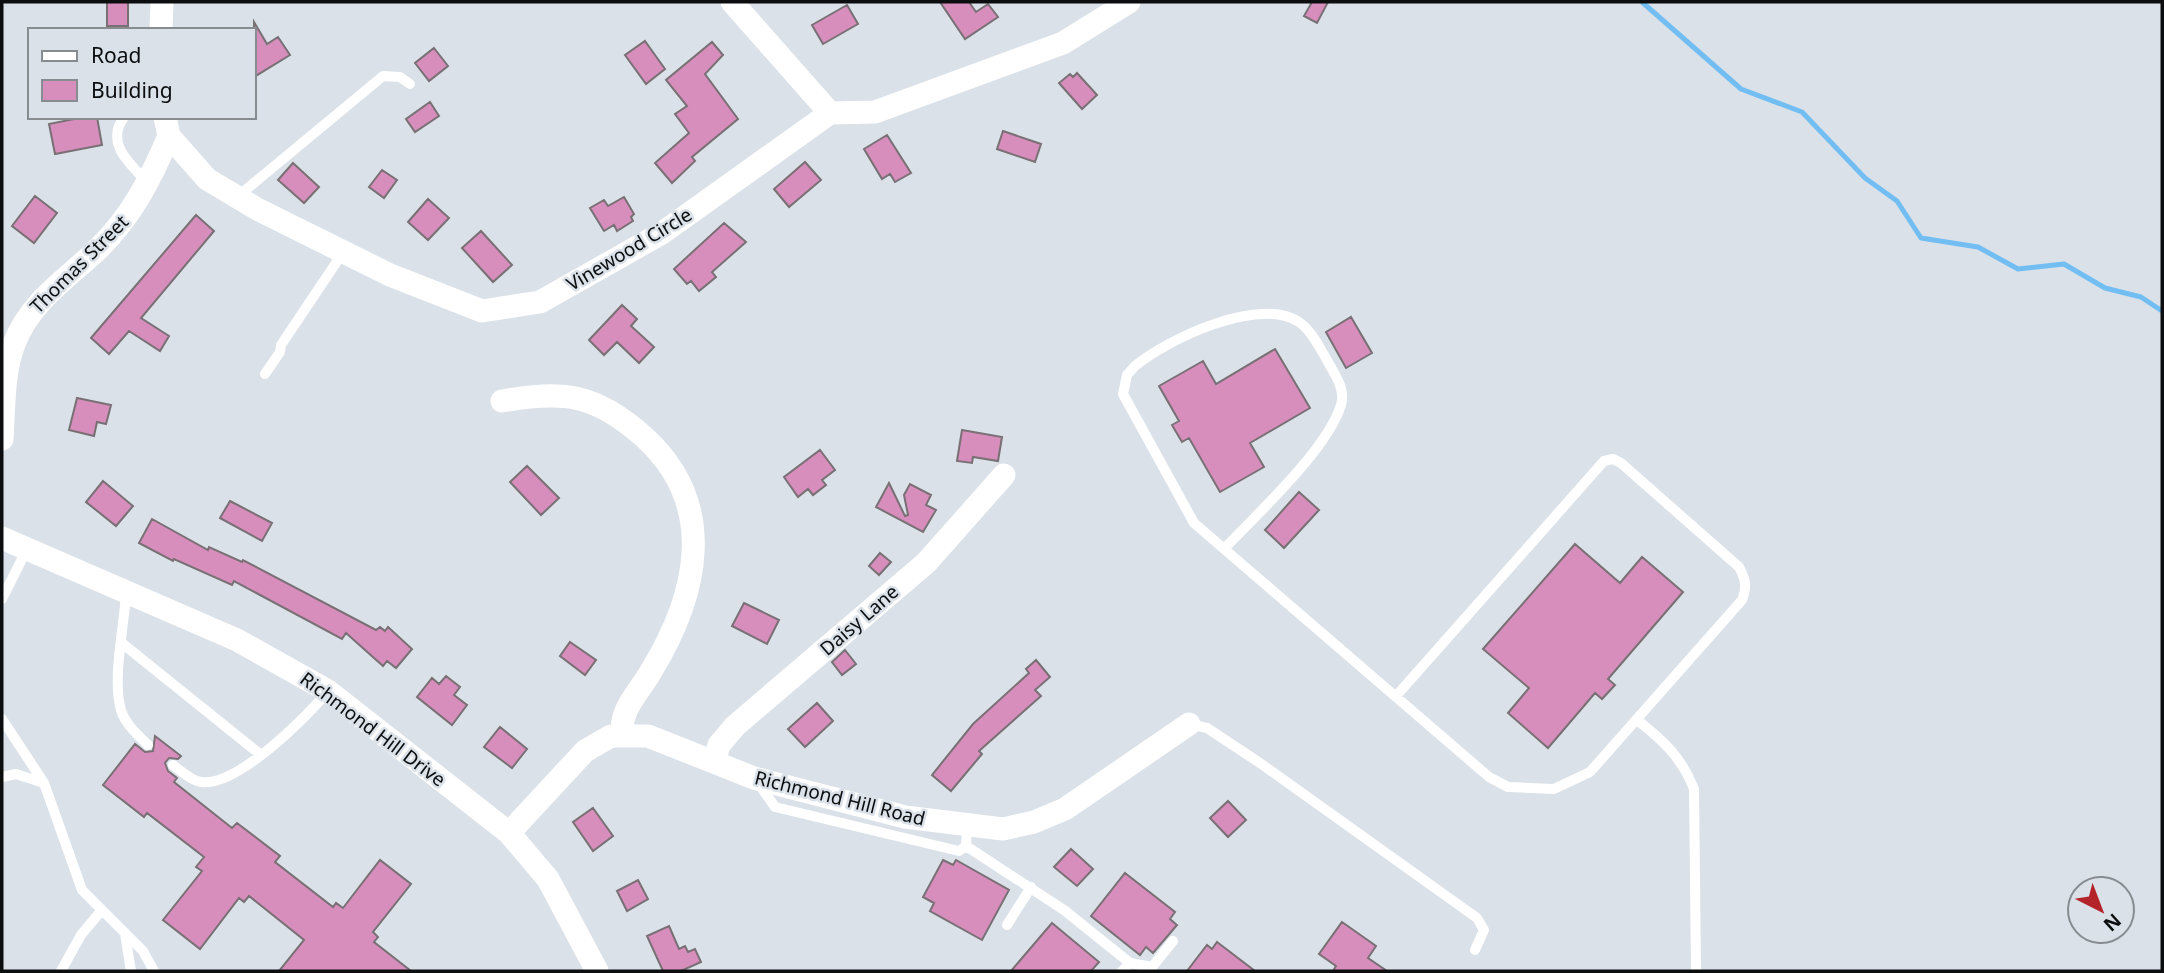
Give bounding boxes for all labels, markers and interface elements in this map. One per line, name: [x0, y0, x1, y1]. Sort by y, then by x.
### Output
legend: [28, 28, 256, 119]
text: Road: [91, 41, 141, 69]
text: Building: [91, 76, 173, 104]
street label: Vinewood Circle: [561, 201, 697, 297]
street label: Thomas Street: [24, 209, 134, 319]
street label: Daisy Lane: [814, 579, 904, 661]
street label: Richmond Hill Drive: [295, 666, 451, 792]
street label: Richmond Hill Road: [752, 764, 928, 832]
north arrow: [2066, 875, 2136, 945]
text: N: [2098, 908, 2127, 937]

